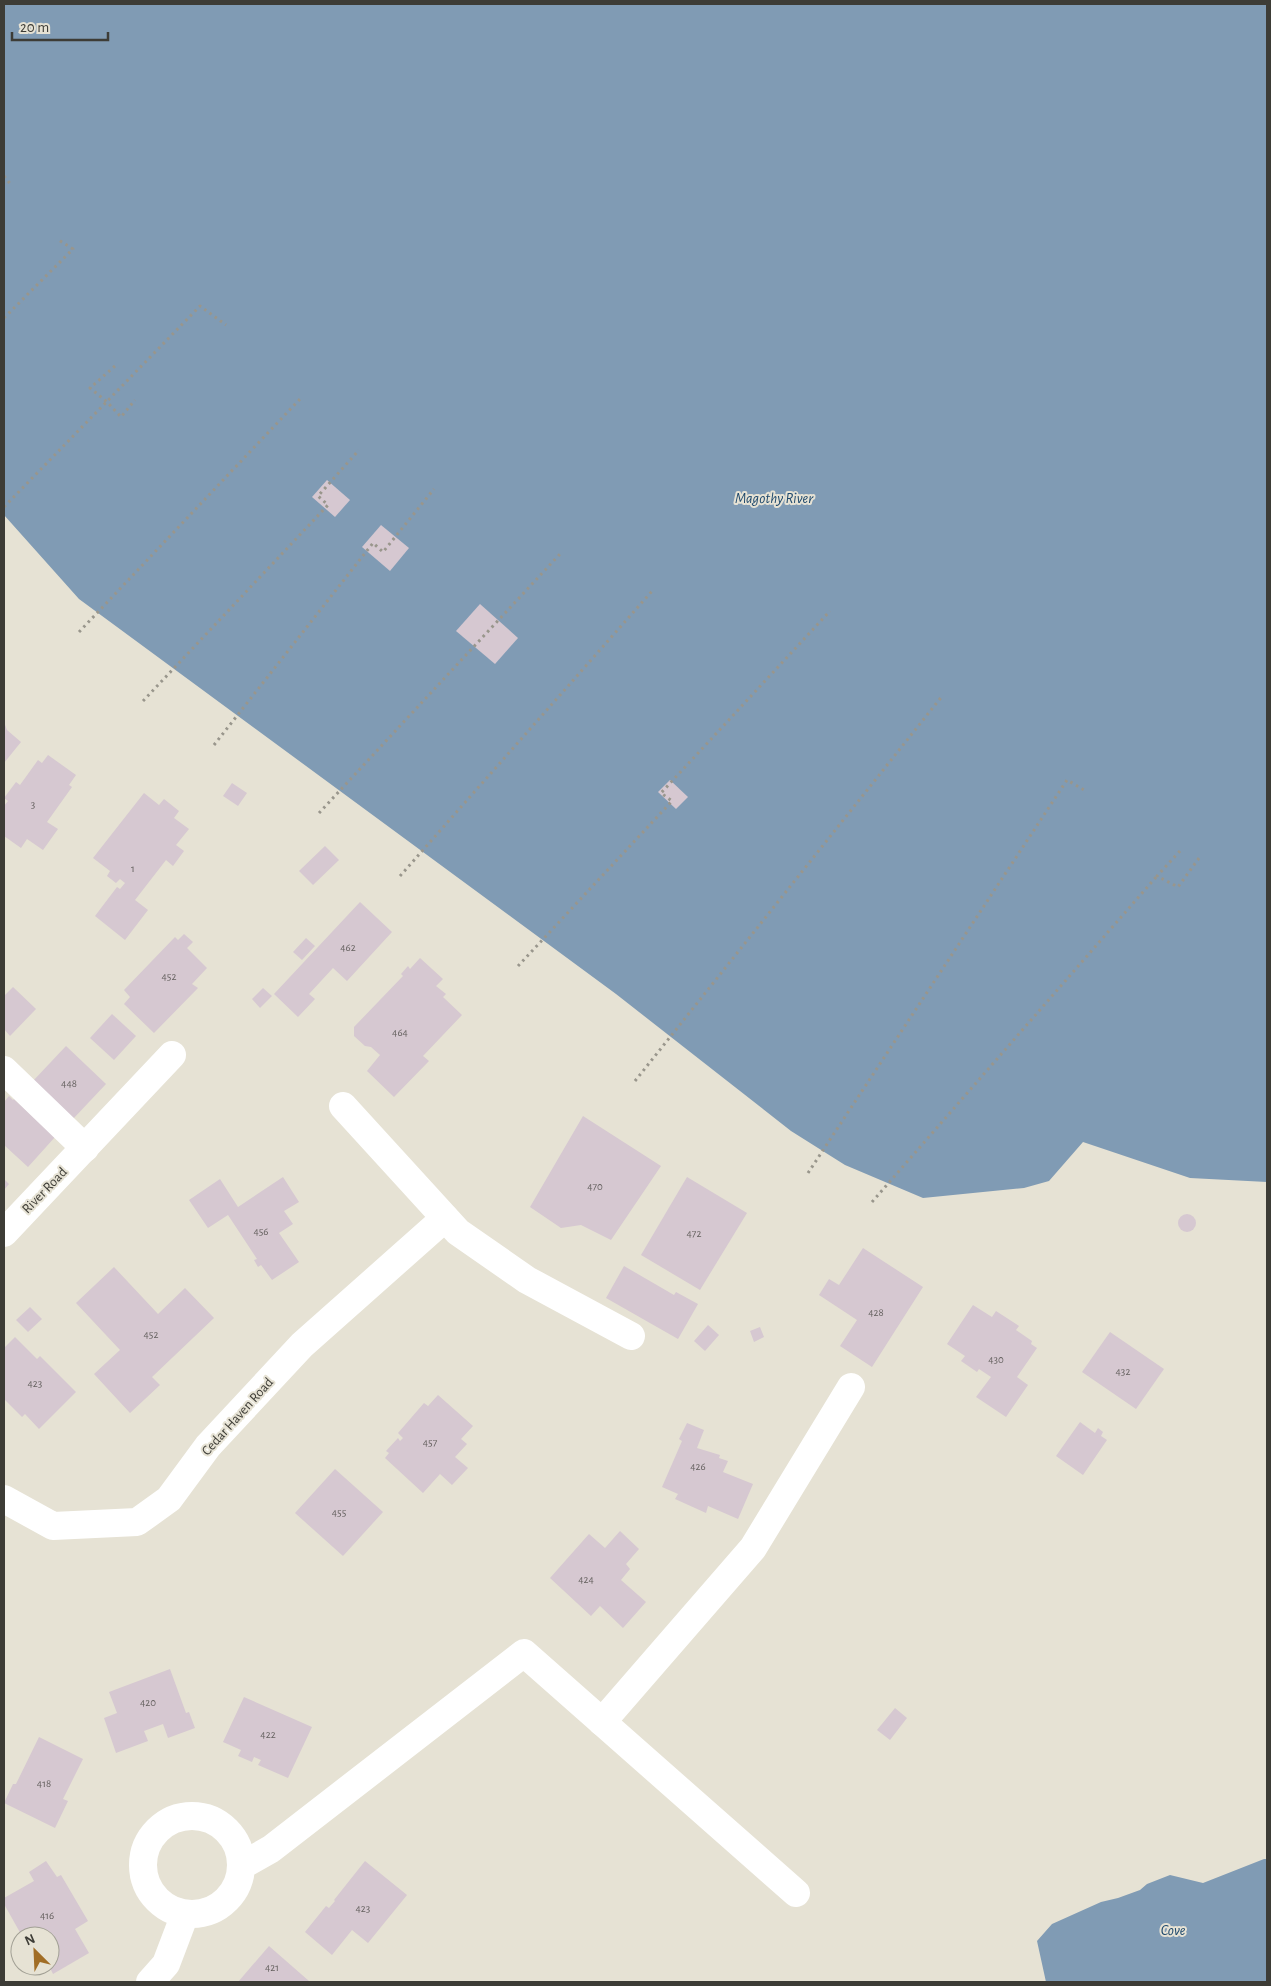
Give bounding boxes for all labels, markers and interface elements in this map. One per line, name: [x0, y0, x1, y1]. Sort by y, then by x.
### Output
scale bar: [12, 10, 109, 42]
text: 20 m: [20, 20, 49, 35]
water label: Magothy River: [735, 491, 814, 506]
house number: 3: [31, 799, 36, 810]
house number: 1: [131, 863, 135, 874]
house number: 462: [340, 942, 356, 953]
house number: 452: [162, 971, 176, 982]
house number: 464: [392, 1027, 408, 1038]
house number: 448: [61, 1078, 77, 1089]
street label: River Road: [20, 1165, 70, 1216]
house number: 470: [587, 1181, 603, 1192]
house number: 456: [253, 1226, 269, 1237]
house number: 472: [687, 1228, 701, 1239]
house number: 428: [868, 1307, 884, 1318]
house number: 452: [144, 1329, 158, 1340]
house number: 430: [988, 1354, 1004, 1365]
house number: 432: [1116, 1366, 1130, 1377]
street label: Cedar Haven Road: [199, 1375, 276, 1458]
house number: 423: [28, 1378, 43, 1389]
house number: 457: [423, 1437, 438, 1448]
house number: 426: [690, 1461, 706, 1472]
house number: 455: [332, 1507, 347, 1518]
house number: 424: [578, 1574, 594, 1585]
house number: 420: [140, 1697, 156, 1708]
house number: 422: [260, 1729, 276, 1740]
house number: 418: [37, 1778, 51, 1789]
house number: 423: [356, 1903, 371, 1914]
house number: 416: [40, 1910, 54, 1921]
water label: Cove: [1161, 1923, 1186, 1938]
north arrow: [10, 1926, 60, 1976]
text: N: [23, 1932, 37, 1948]
house number: 421: [265, 1962, 279, 1973]

